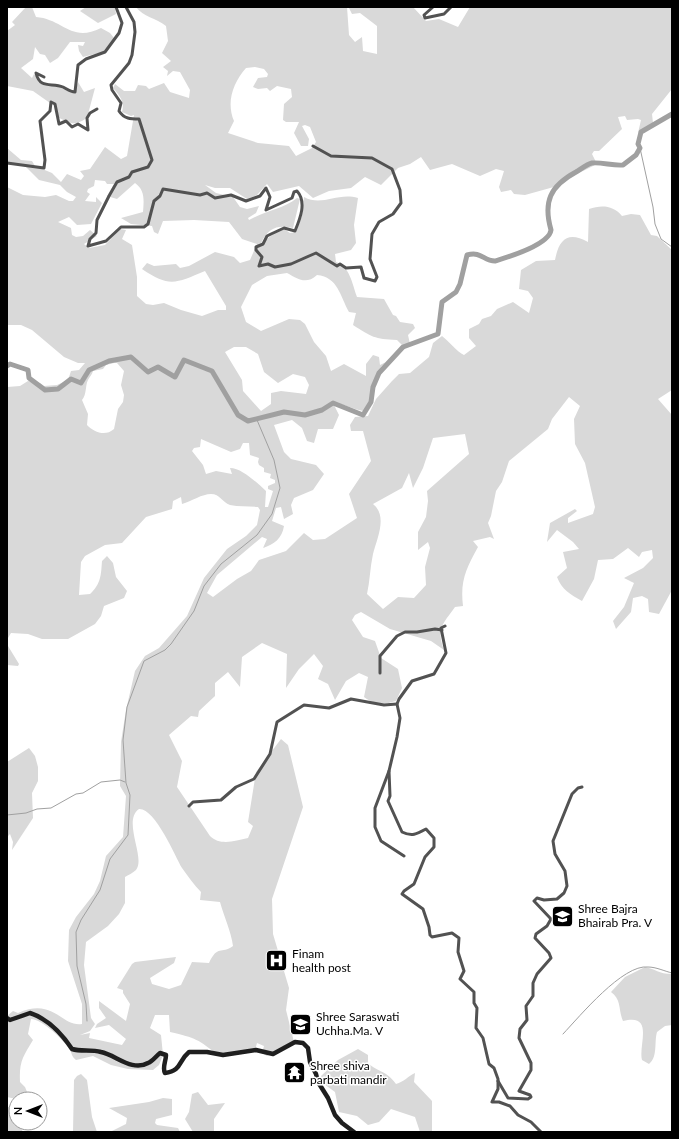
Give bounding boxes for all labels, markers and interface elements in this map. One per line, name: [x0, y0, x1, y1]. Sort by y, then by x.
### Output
place label: Shree Bajra Bhairab Pra. V: [578, 901, 653, 930]
school or university icon: Shree Bajra Bhairab Pra. V: [550, 903, 576, 929]
place label: Finam health post: [292, 946, 352, 975]
hospital icon: Finam health post: [263, 948, 289, 974]
place label: Shree Saraswati Uchha.Ma. V: [316, 1009, 399, 1038]
school or university icon: Shree Saraswati Uchha.Ma. V: [288, 1011, 314, 1037]
place label: Shree shiva parbati mandir: [310, 1058, 387, 1087]
temple icon: Shree shiva parbati mandir: [281, 1060, 307, 1086]
north arrow: [8, 1091, 48, 1131]
text: N: [11, 1107, 24, 1115]

